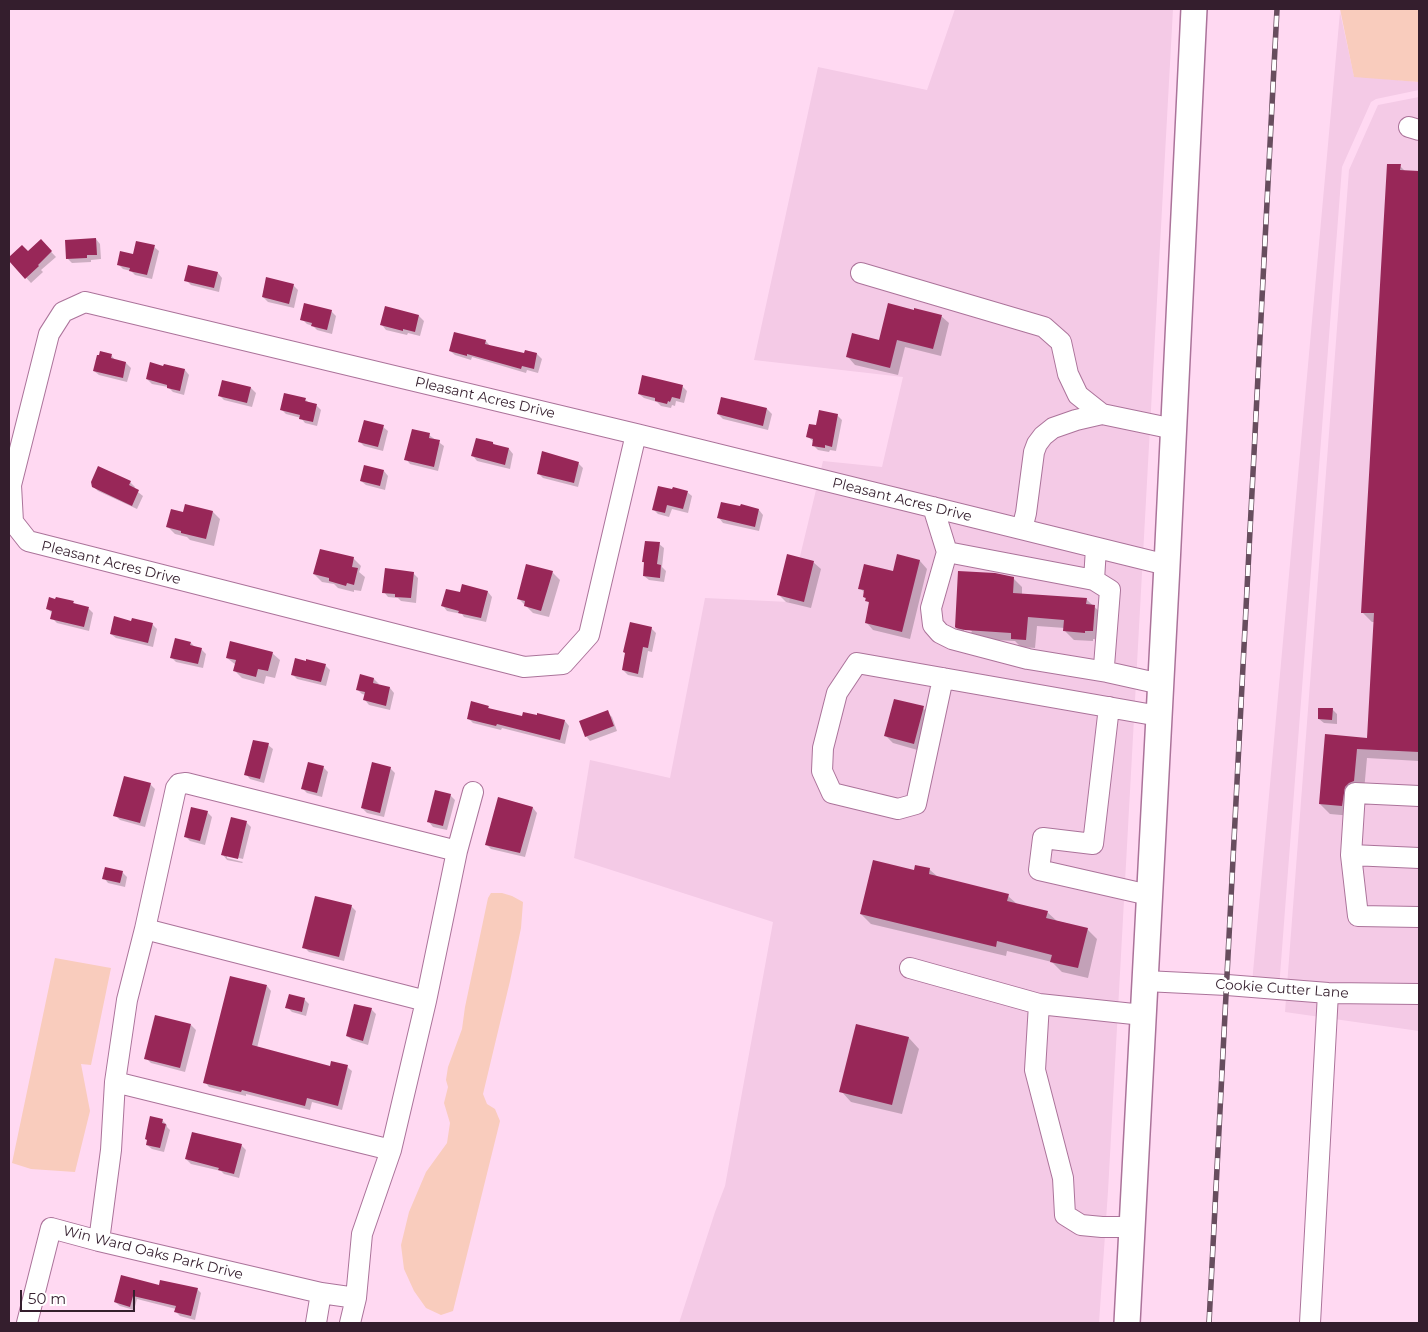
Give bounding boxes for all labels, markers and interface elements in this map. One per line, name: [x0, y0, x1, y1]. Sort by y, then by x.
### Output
street label: Pleasant Acres Drive: [413, 374, 557, 422]
street label: Pleasant Acres Drive: [831, 475, 973, 525]
street label: Pleasant Acres Drive: [40, 538, 182, 588]
street label: Cookie Cutter Lane: [1215, 976, 1349, 1002]
street label: Win Ward Oaks Park Drive: [61, 1222, 245, 1284]
scale bar: [22, 1280, 138, 1312]
text: 50 m: [28, 1289, 66, 1308]

